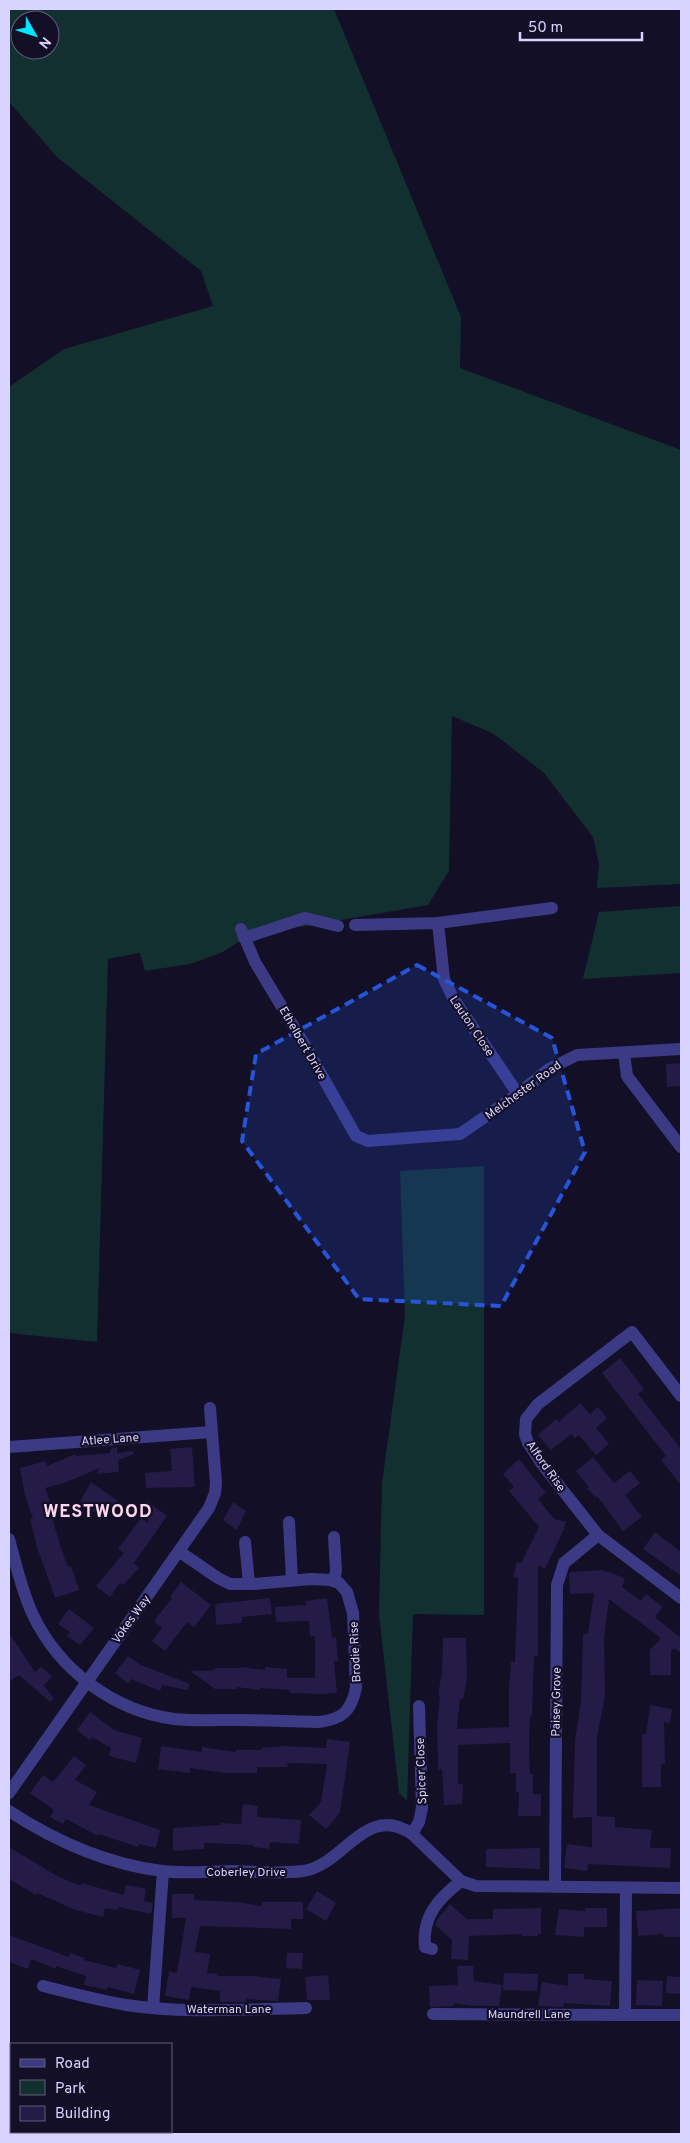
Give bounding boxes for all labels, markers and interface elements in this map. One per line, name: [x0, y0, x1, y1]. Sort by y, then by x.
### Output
north arrow: [10, 10, 60, 60]
scale bar: [520, 10, 642, 42]
text: 50 m: [528, 19, 563, 38]
text: N: [34, 33, 54, 51]
street label: Lauton Close: [445, 993, 497, 1060]
street label: Ethelbert Drive: [275, 1004, 330, 1083]
street label: Melchester Road: [482, 1058, 565, 1124]
street label: Atlee Lane: [81, 1430, 140, 1450]
street label: Alford Rise: [522, 1438, 569, 1495]
district label: WESTWOOD: [43, 1501, 153, 1524]
street label: Vokes Way: [109, 1592, 155, 1647]
street label: Brodie Rise: [346, 1621, 366, 1683]
street label: Paisey Grove: [548, 1667, 566, 1737]
street label: Spicer Close: [413, 1737, 431, 1805]
street label: Coberley Drive: [206, 1865, 286, 1881]
street label: Waterman Lane: [187, 2002, 271, 2018]
street label: Maundrell Lane: [488, 2007, 570, 2023]
legend: [10, 2043, 172, 2133]
text: Road: [55, 2055, 90, 2074]
text: Park: [55, 2080, 86, 2099]
text: Building: [55, 2105, 110, 2124]

